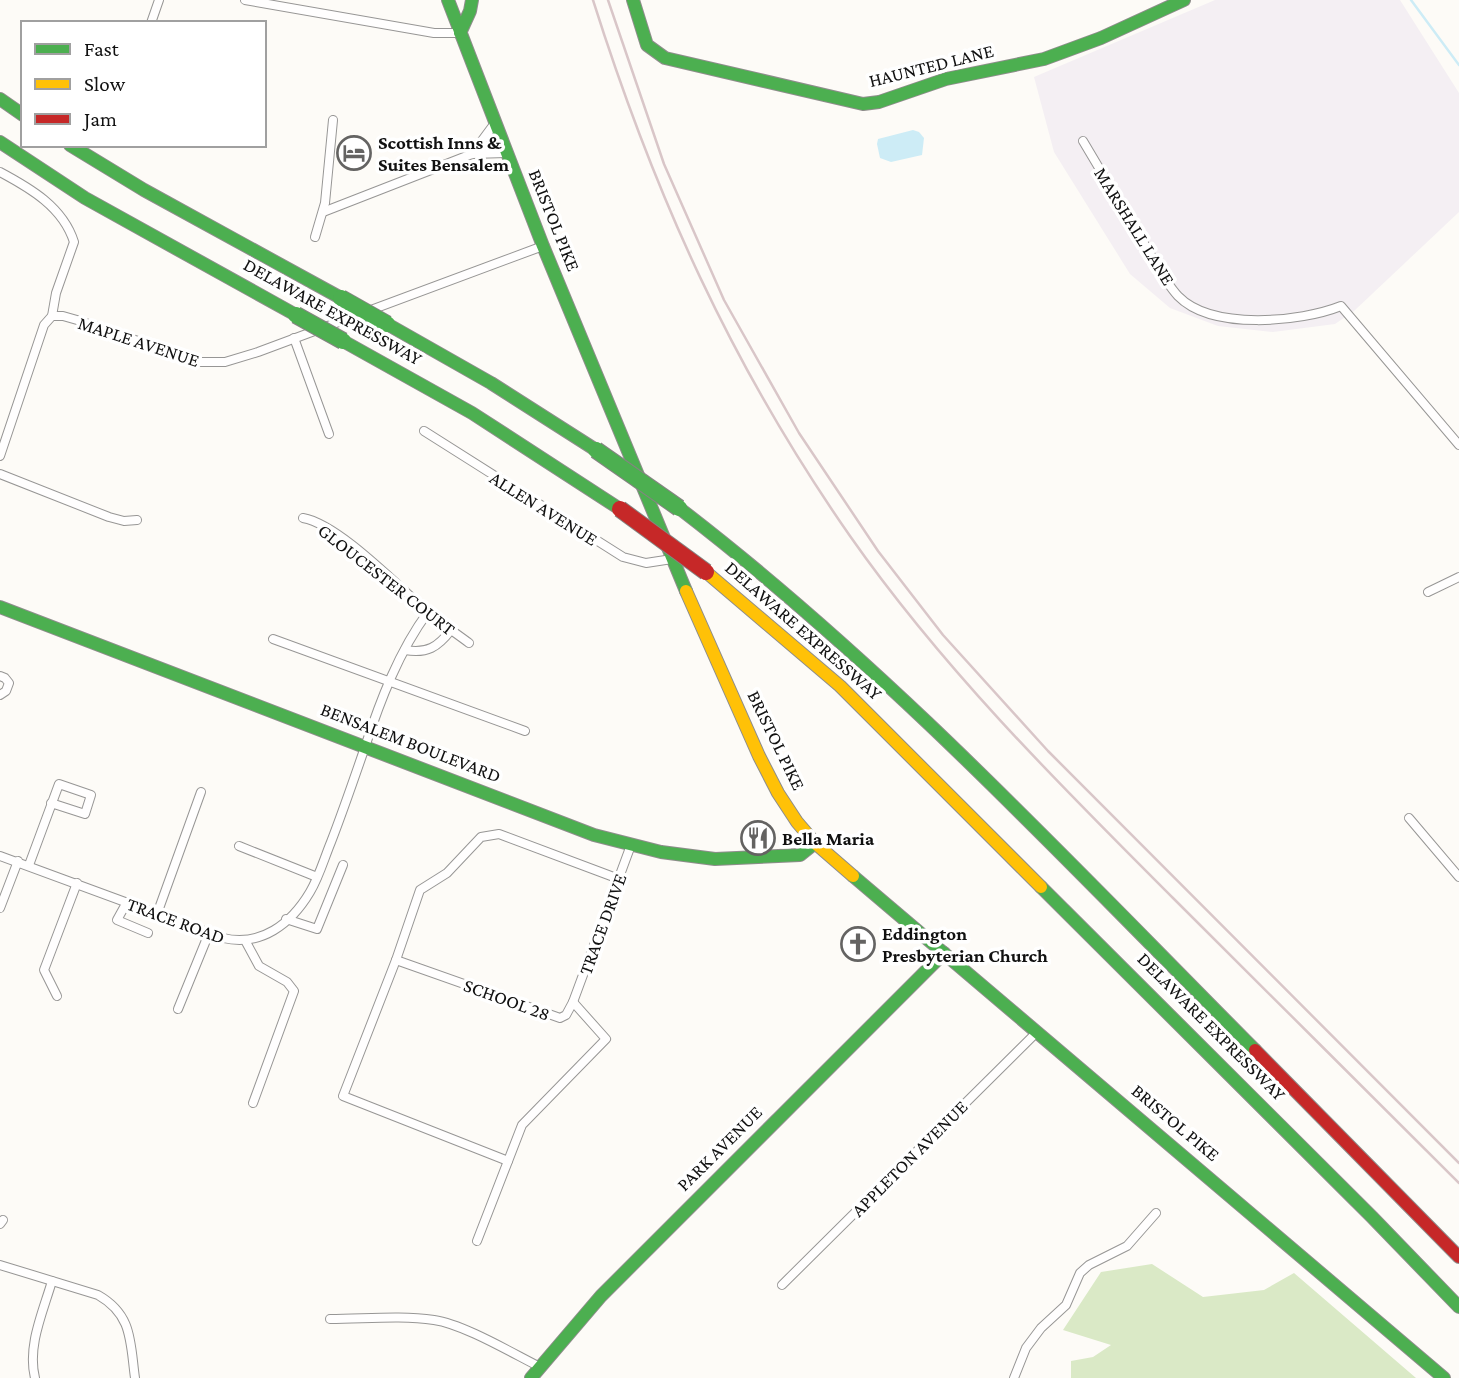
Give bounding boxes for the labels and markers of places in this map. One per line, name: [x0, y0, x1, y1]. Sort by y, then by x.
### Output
place label: Scottish Inns & Suites Bensalem: [378, 132, 509, 175]
hotel icon: Scottish Inns & Suites Bensalem: [335, 134, 373, 172]
restaurant icon: Bella Maria: [739, 819, 777, 857]
place label: Bella Maria: [782, 828, 875, 849]
place label: Eddington Presbyterian Church: [882, 923, 1048, 966]
church icon: Eddington Presbyterian Church: [839, 925, 877, 963]

